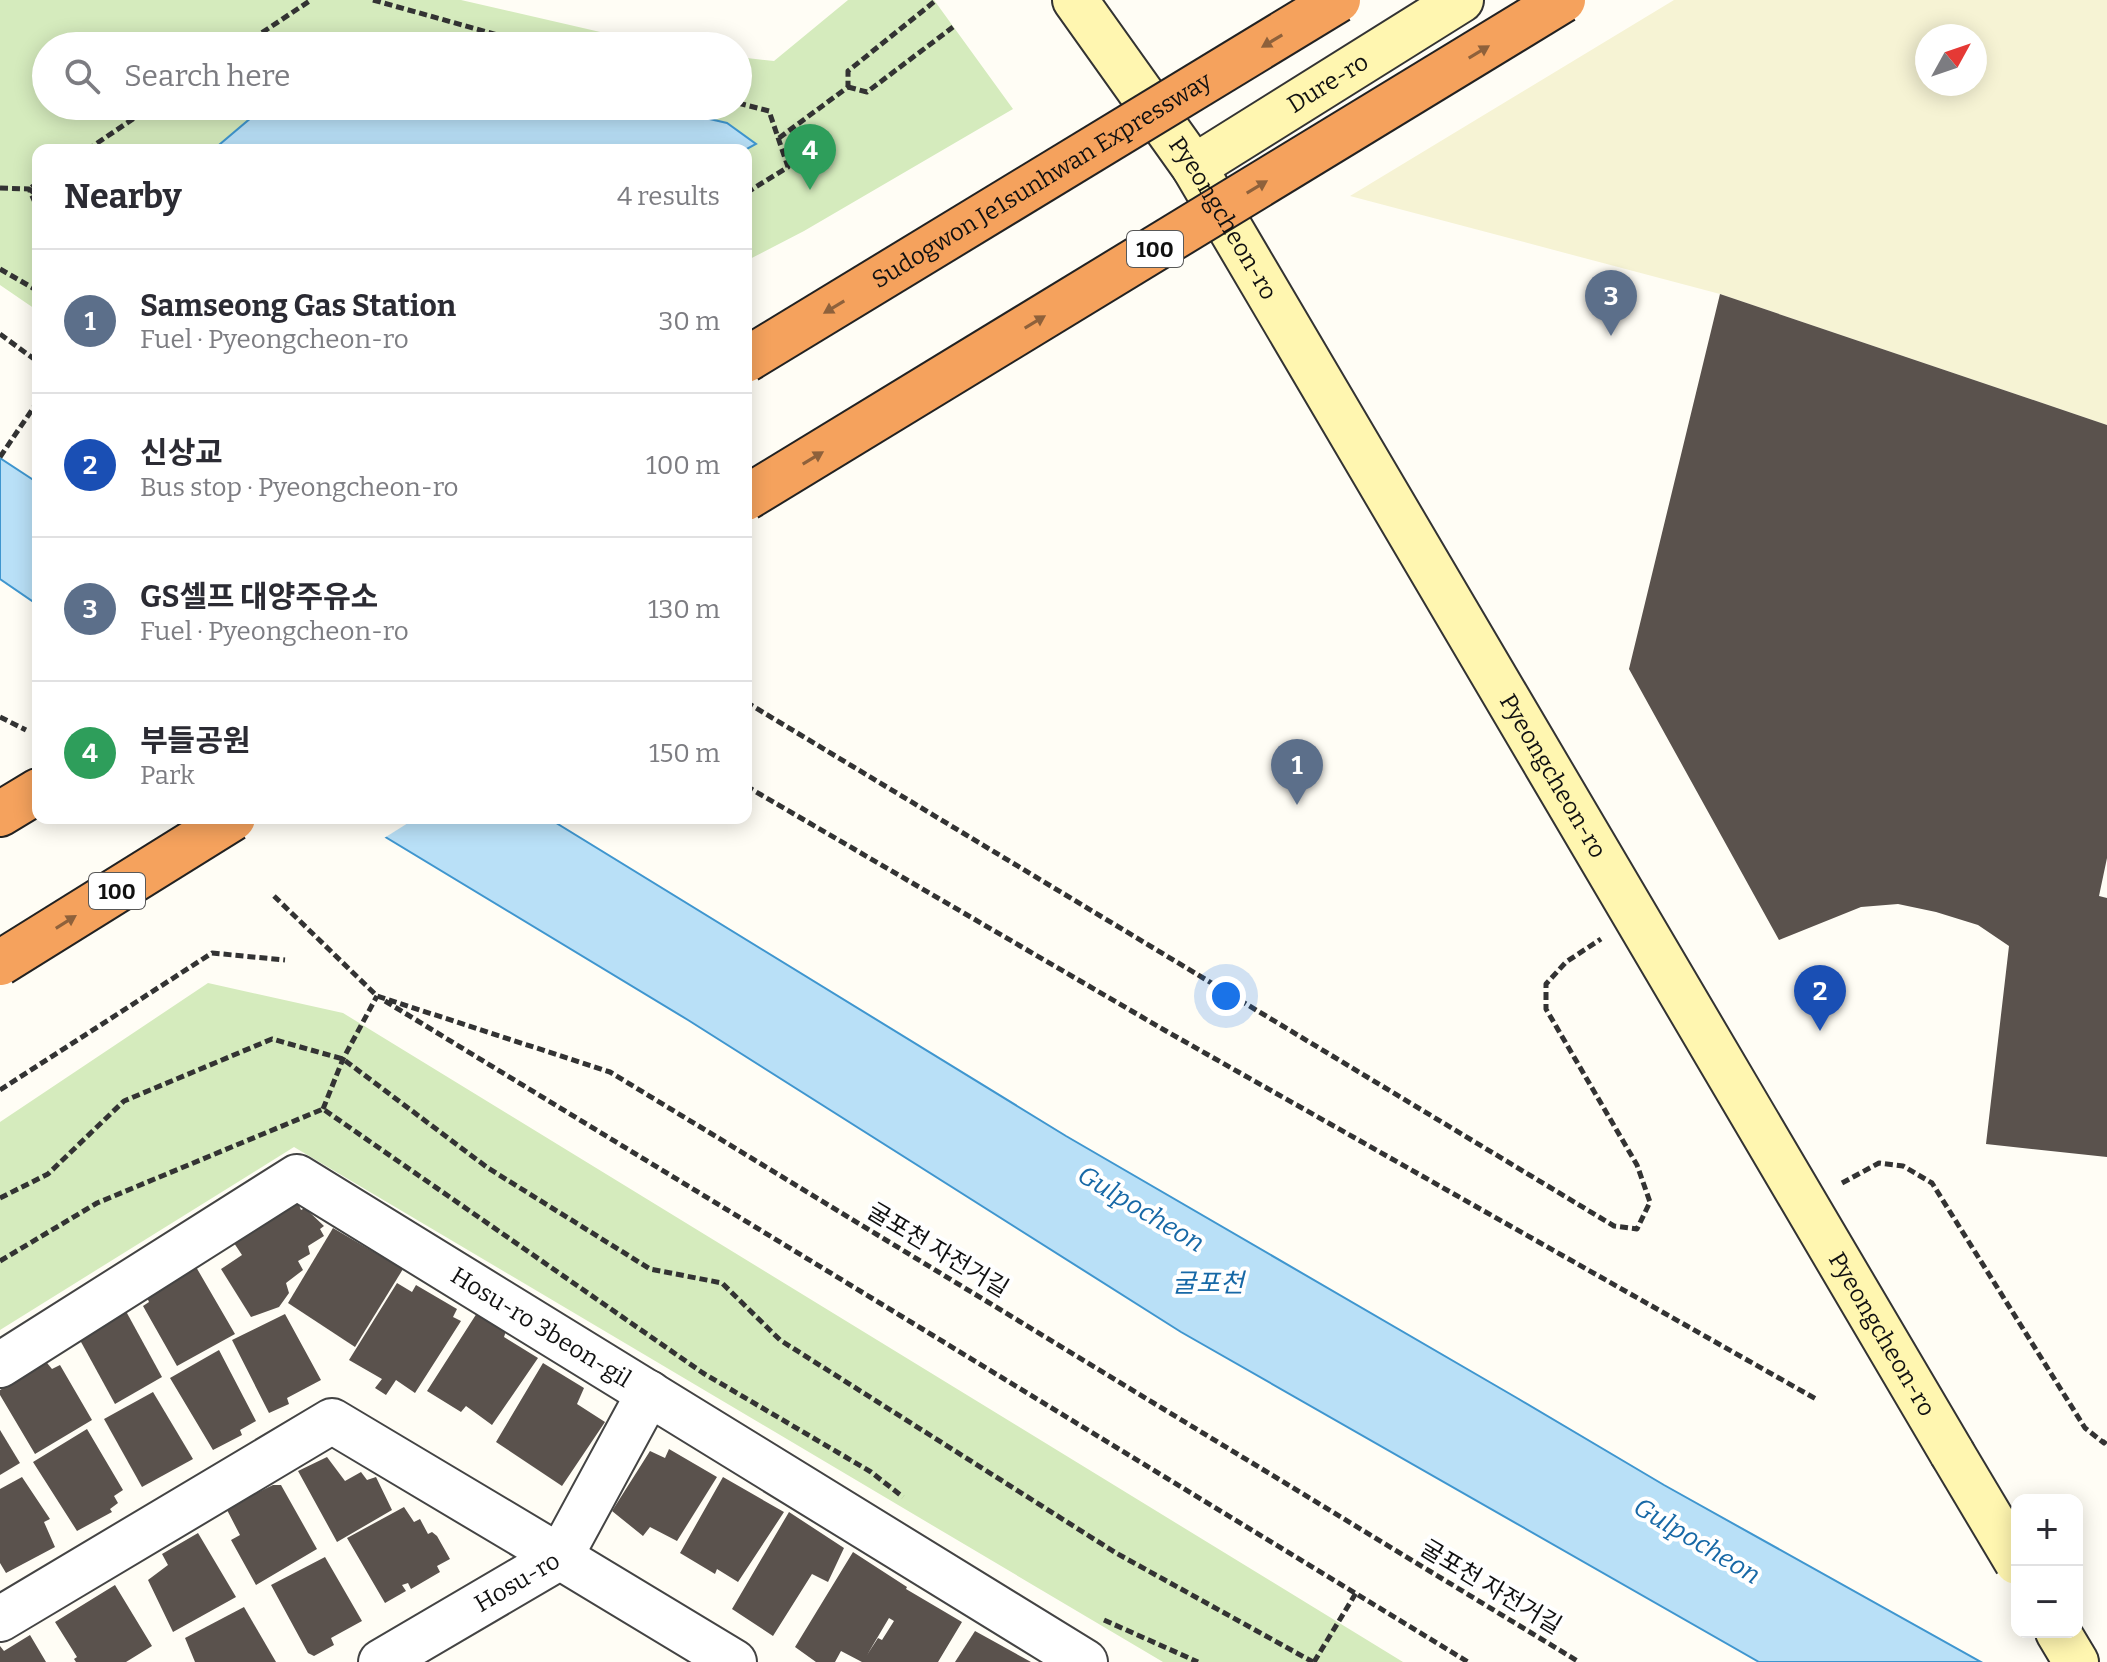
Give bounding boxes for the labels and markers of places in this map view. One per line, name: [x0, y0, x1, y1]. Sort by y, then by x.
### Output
pin: 4: [784, 124, 836, 190]
pin: 3: [1585, 270, 1637, 336]
pin: 1: [1271, 739, 1323, 805]
pin: 2: [1794, 965, 1846, 1031]

